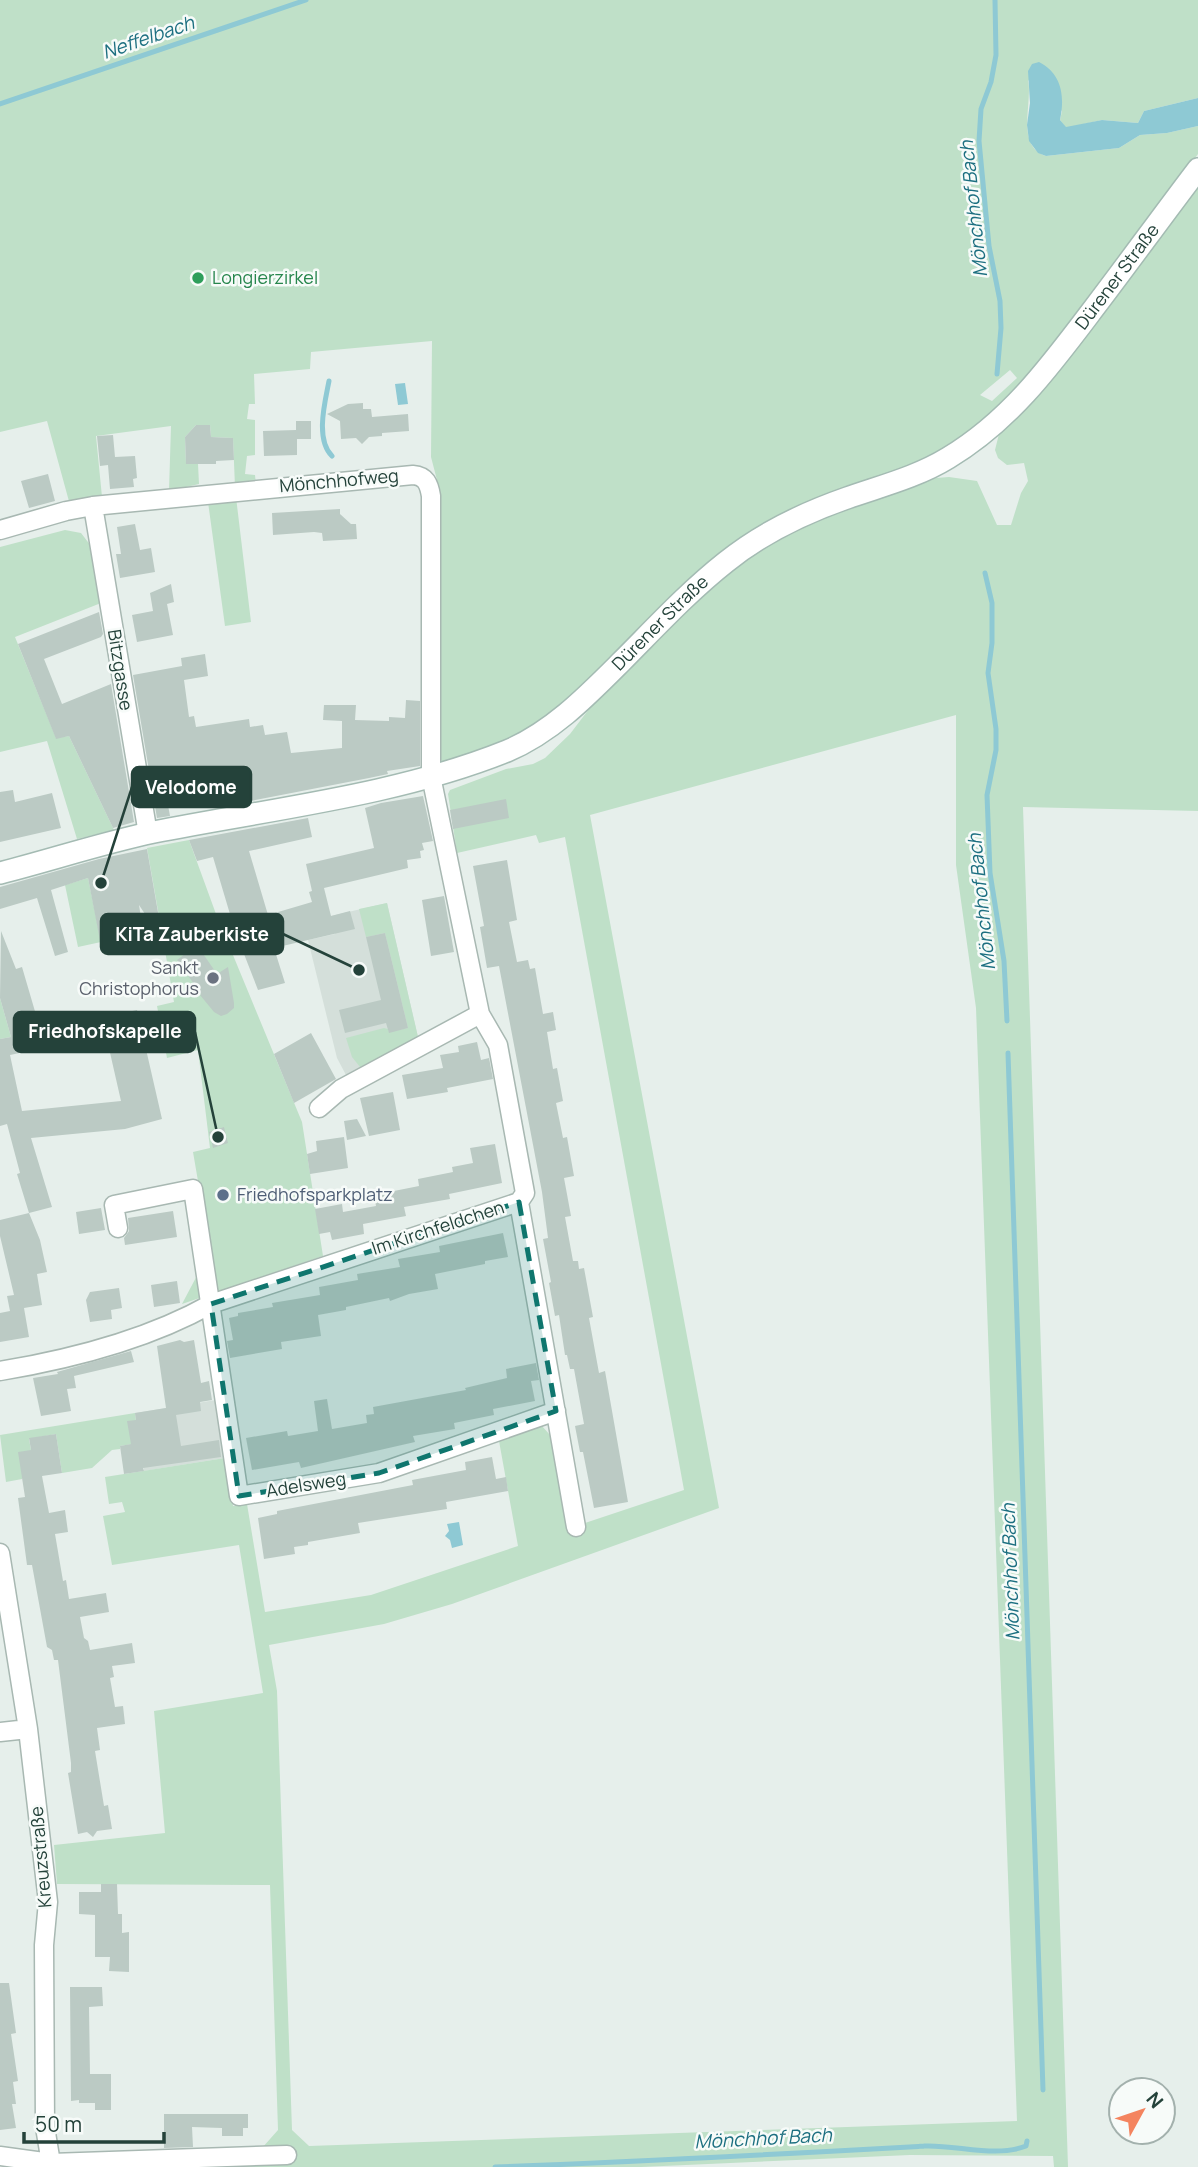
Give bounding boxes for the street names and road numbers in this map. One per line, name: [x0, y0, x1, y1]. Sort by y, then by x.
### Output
street label: Dürener Straße: [1069, 218, 1164, 334]
street label: Mönchhofweg: [278, 463, 399, 497]
street label: Dürener Straße: [606, 569, 713, 675]
street label: Bitzgasse: [103, 627, 139, 712]
street label: Im Kirchfeldchen: [368, 1194, 507, 1260]
street label: Adelsweg: [264, 1466, 347, 1502]
street label: Kreuzstraße: [24, 1805, 56, 1909]

